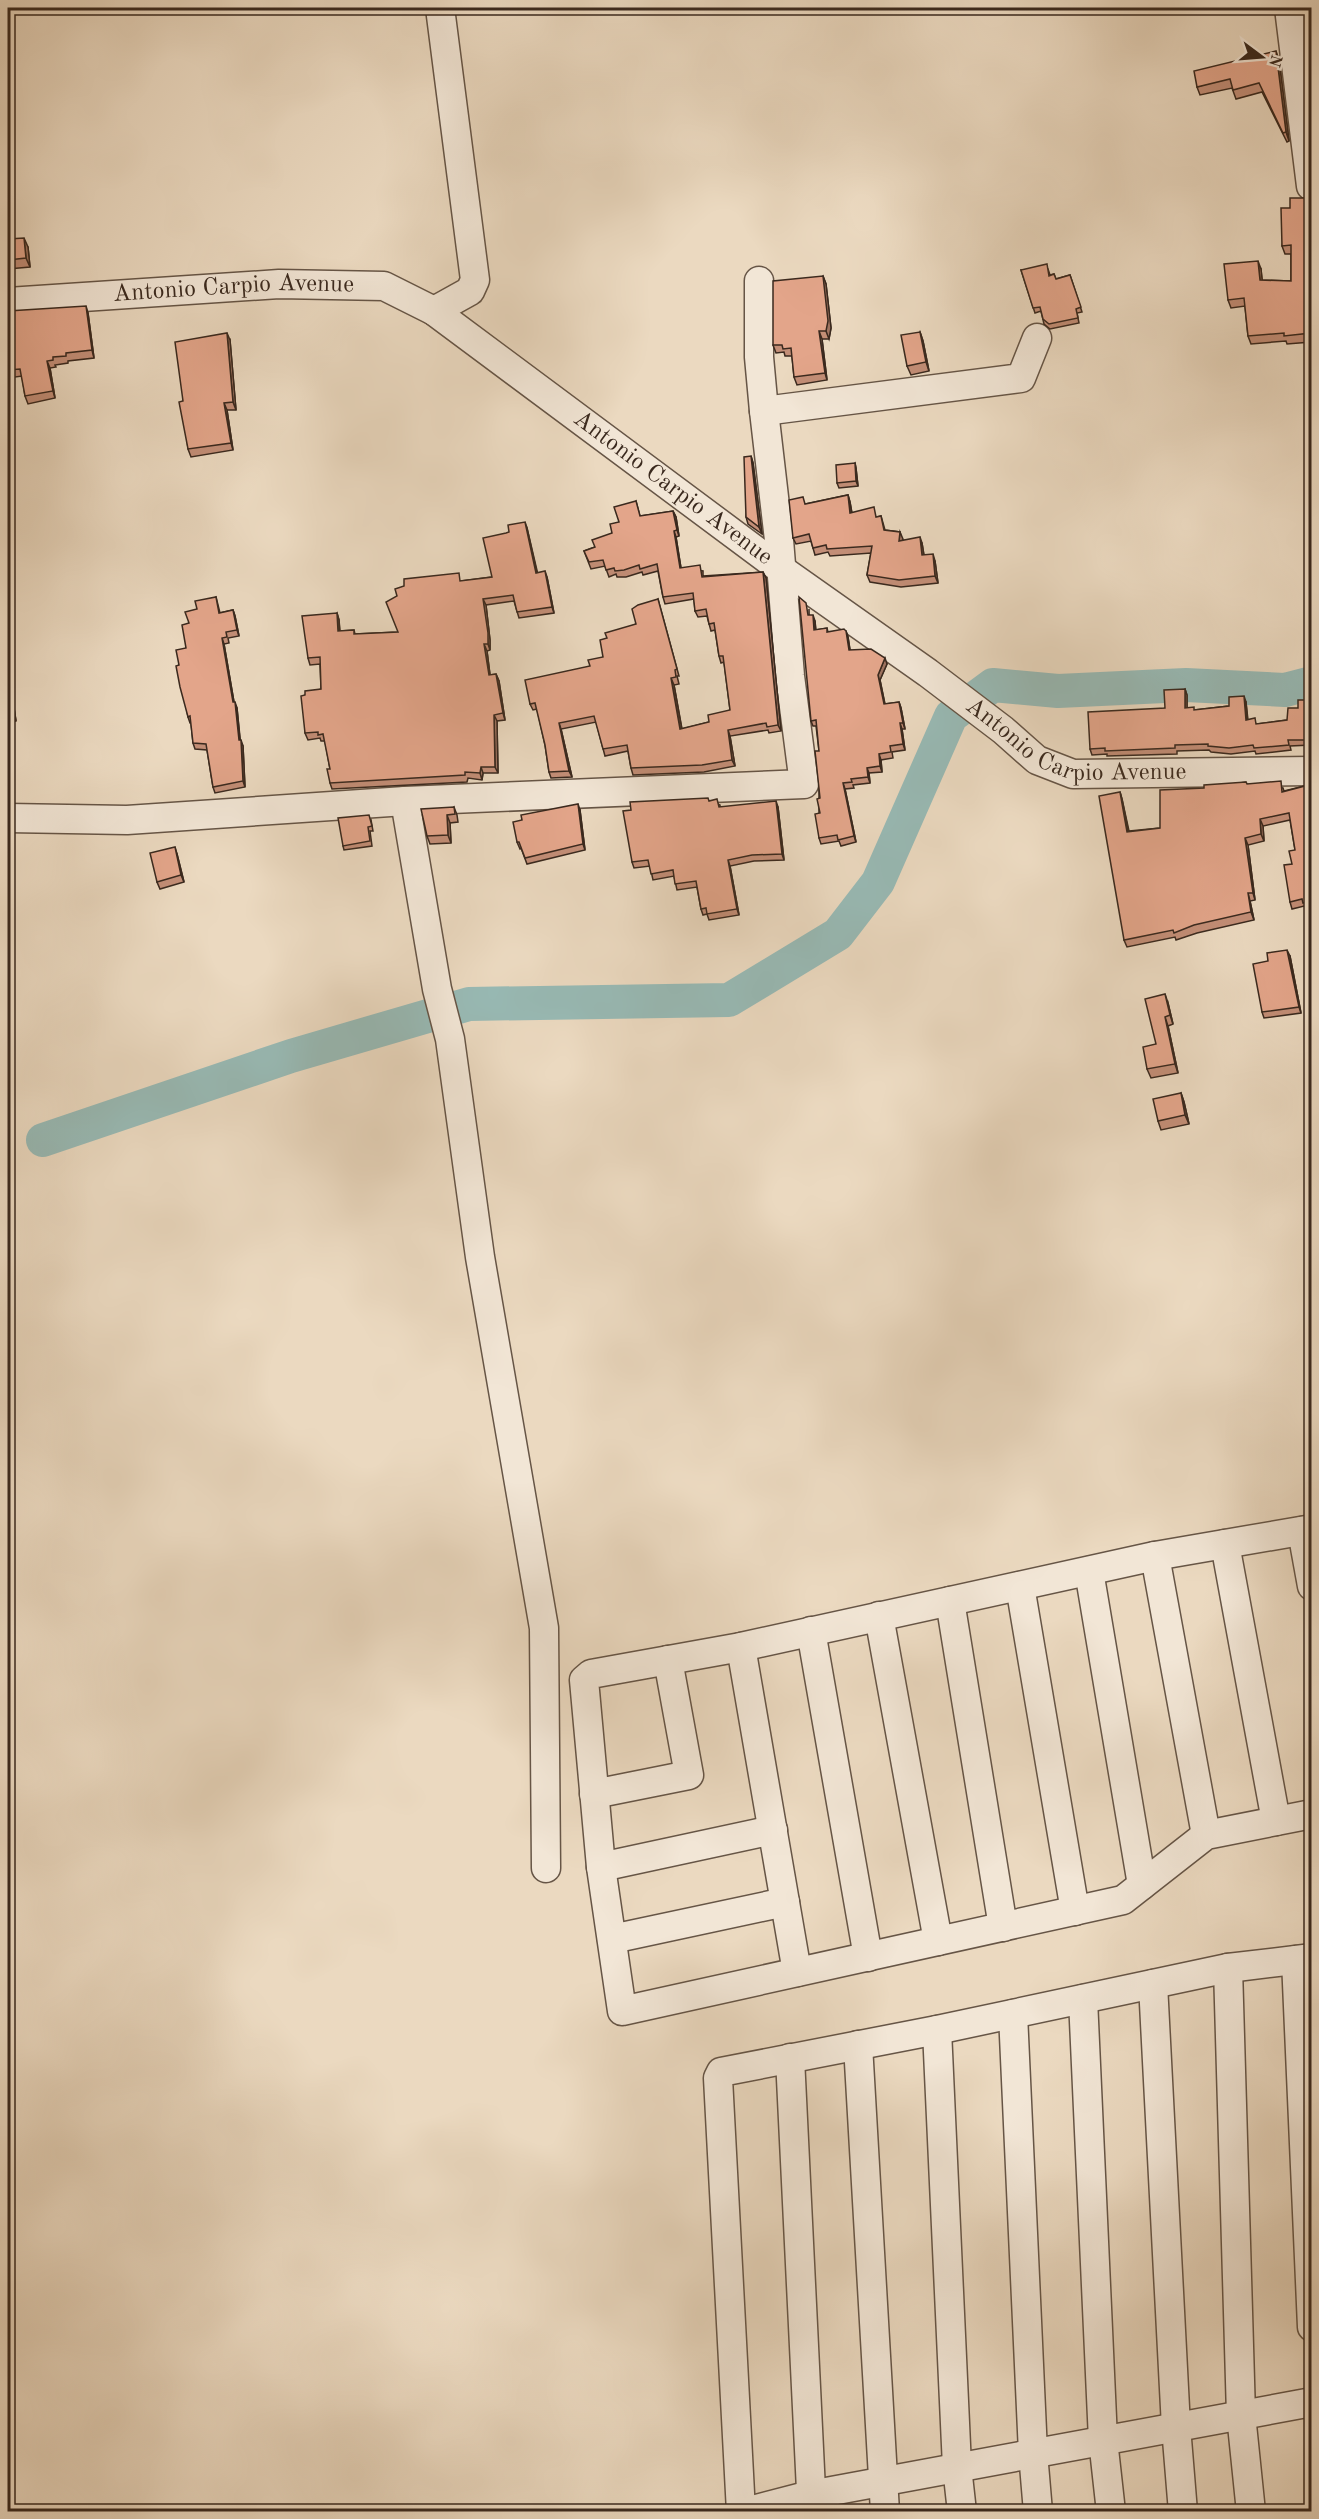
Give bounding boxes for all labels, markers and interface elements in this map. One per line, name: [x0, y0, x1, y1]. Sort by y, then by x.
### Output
north arrow: [1232, 27, 1292, 87]
text: N: [1265, 52, 1284, 69]
street label: Antonio Carpio Avenue: [112, 272, 354, 307]
street label: Antonio Carpio Avenue: [569, 407, 777, 570]
street label: Antonio Carpio Avenue: [961, 694, 1187, 786]

